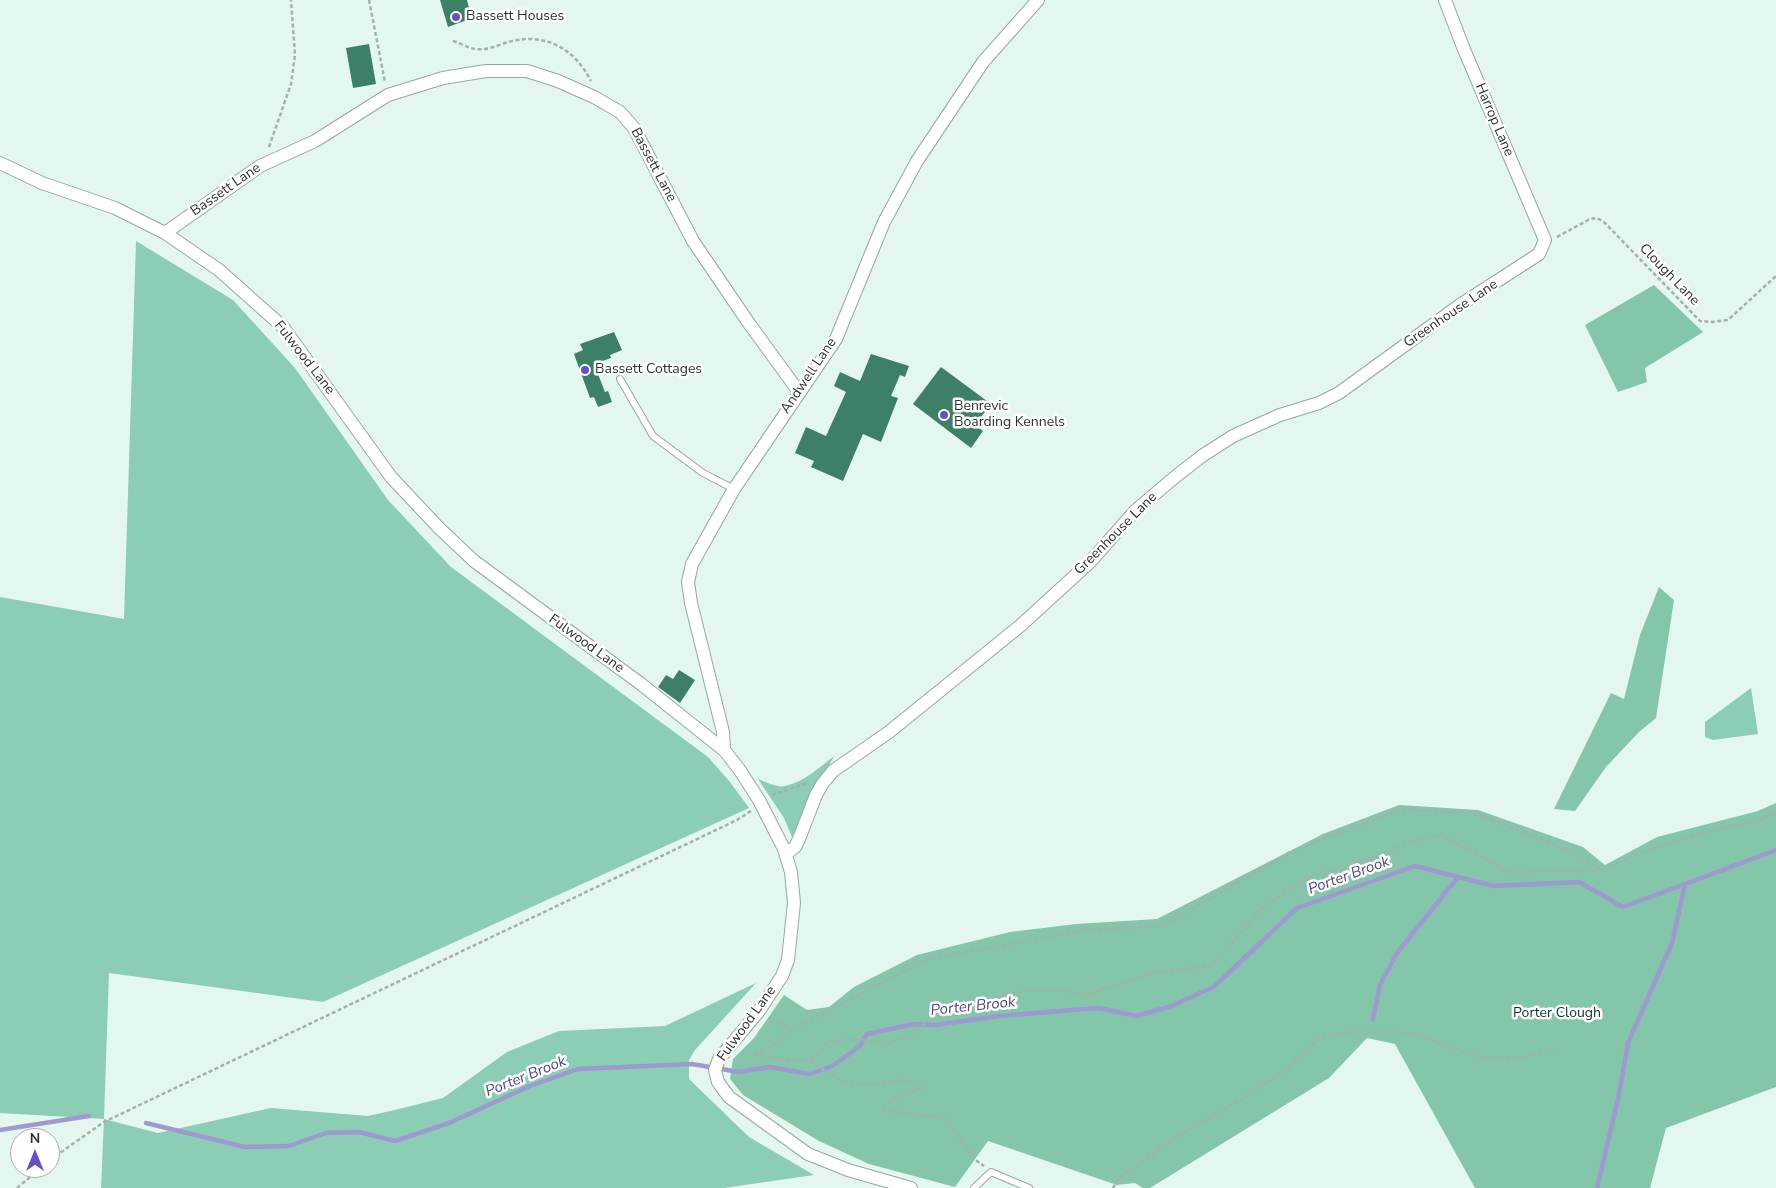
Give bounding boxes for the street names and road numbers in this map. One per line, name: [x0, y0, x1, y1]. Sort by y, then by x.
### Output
street label: Harrop Lane: [1471, 81, 1517, 159]
street label: Bassett Lane: [626, 125, 680, 205]
street label: Bassett Lane: [188, 160, 264, 220]
street label: Clough Lane: [1635, 241, 1703, 309]
street label: Greenhouse Lane: [1401, 276, 1501, 352]
street label: Fulwood Lane: [270, 318, 338, 398]
street label: Andwell Lane: [778, 335, 840, 417]
street label: Greenhouse Lane: [1071, 489, 1161, 579]
street label: Fulwood Lane: [545, 611, 627, 677]
street label: Fulwood Lane: [714, 983, 780, 1065]

